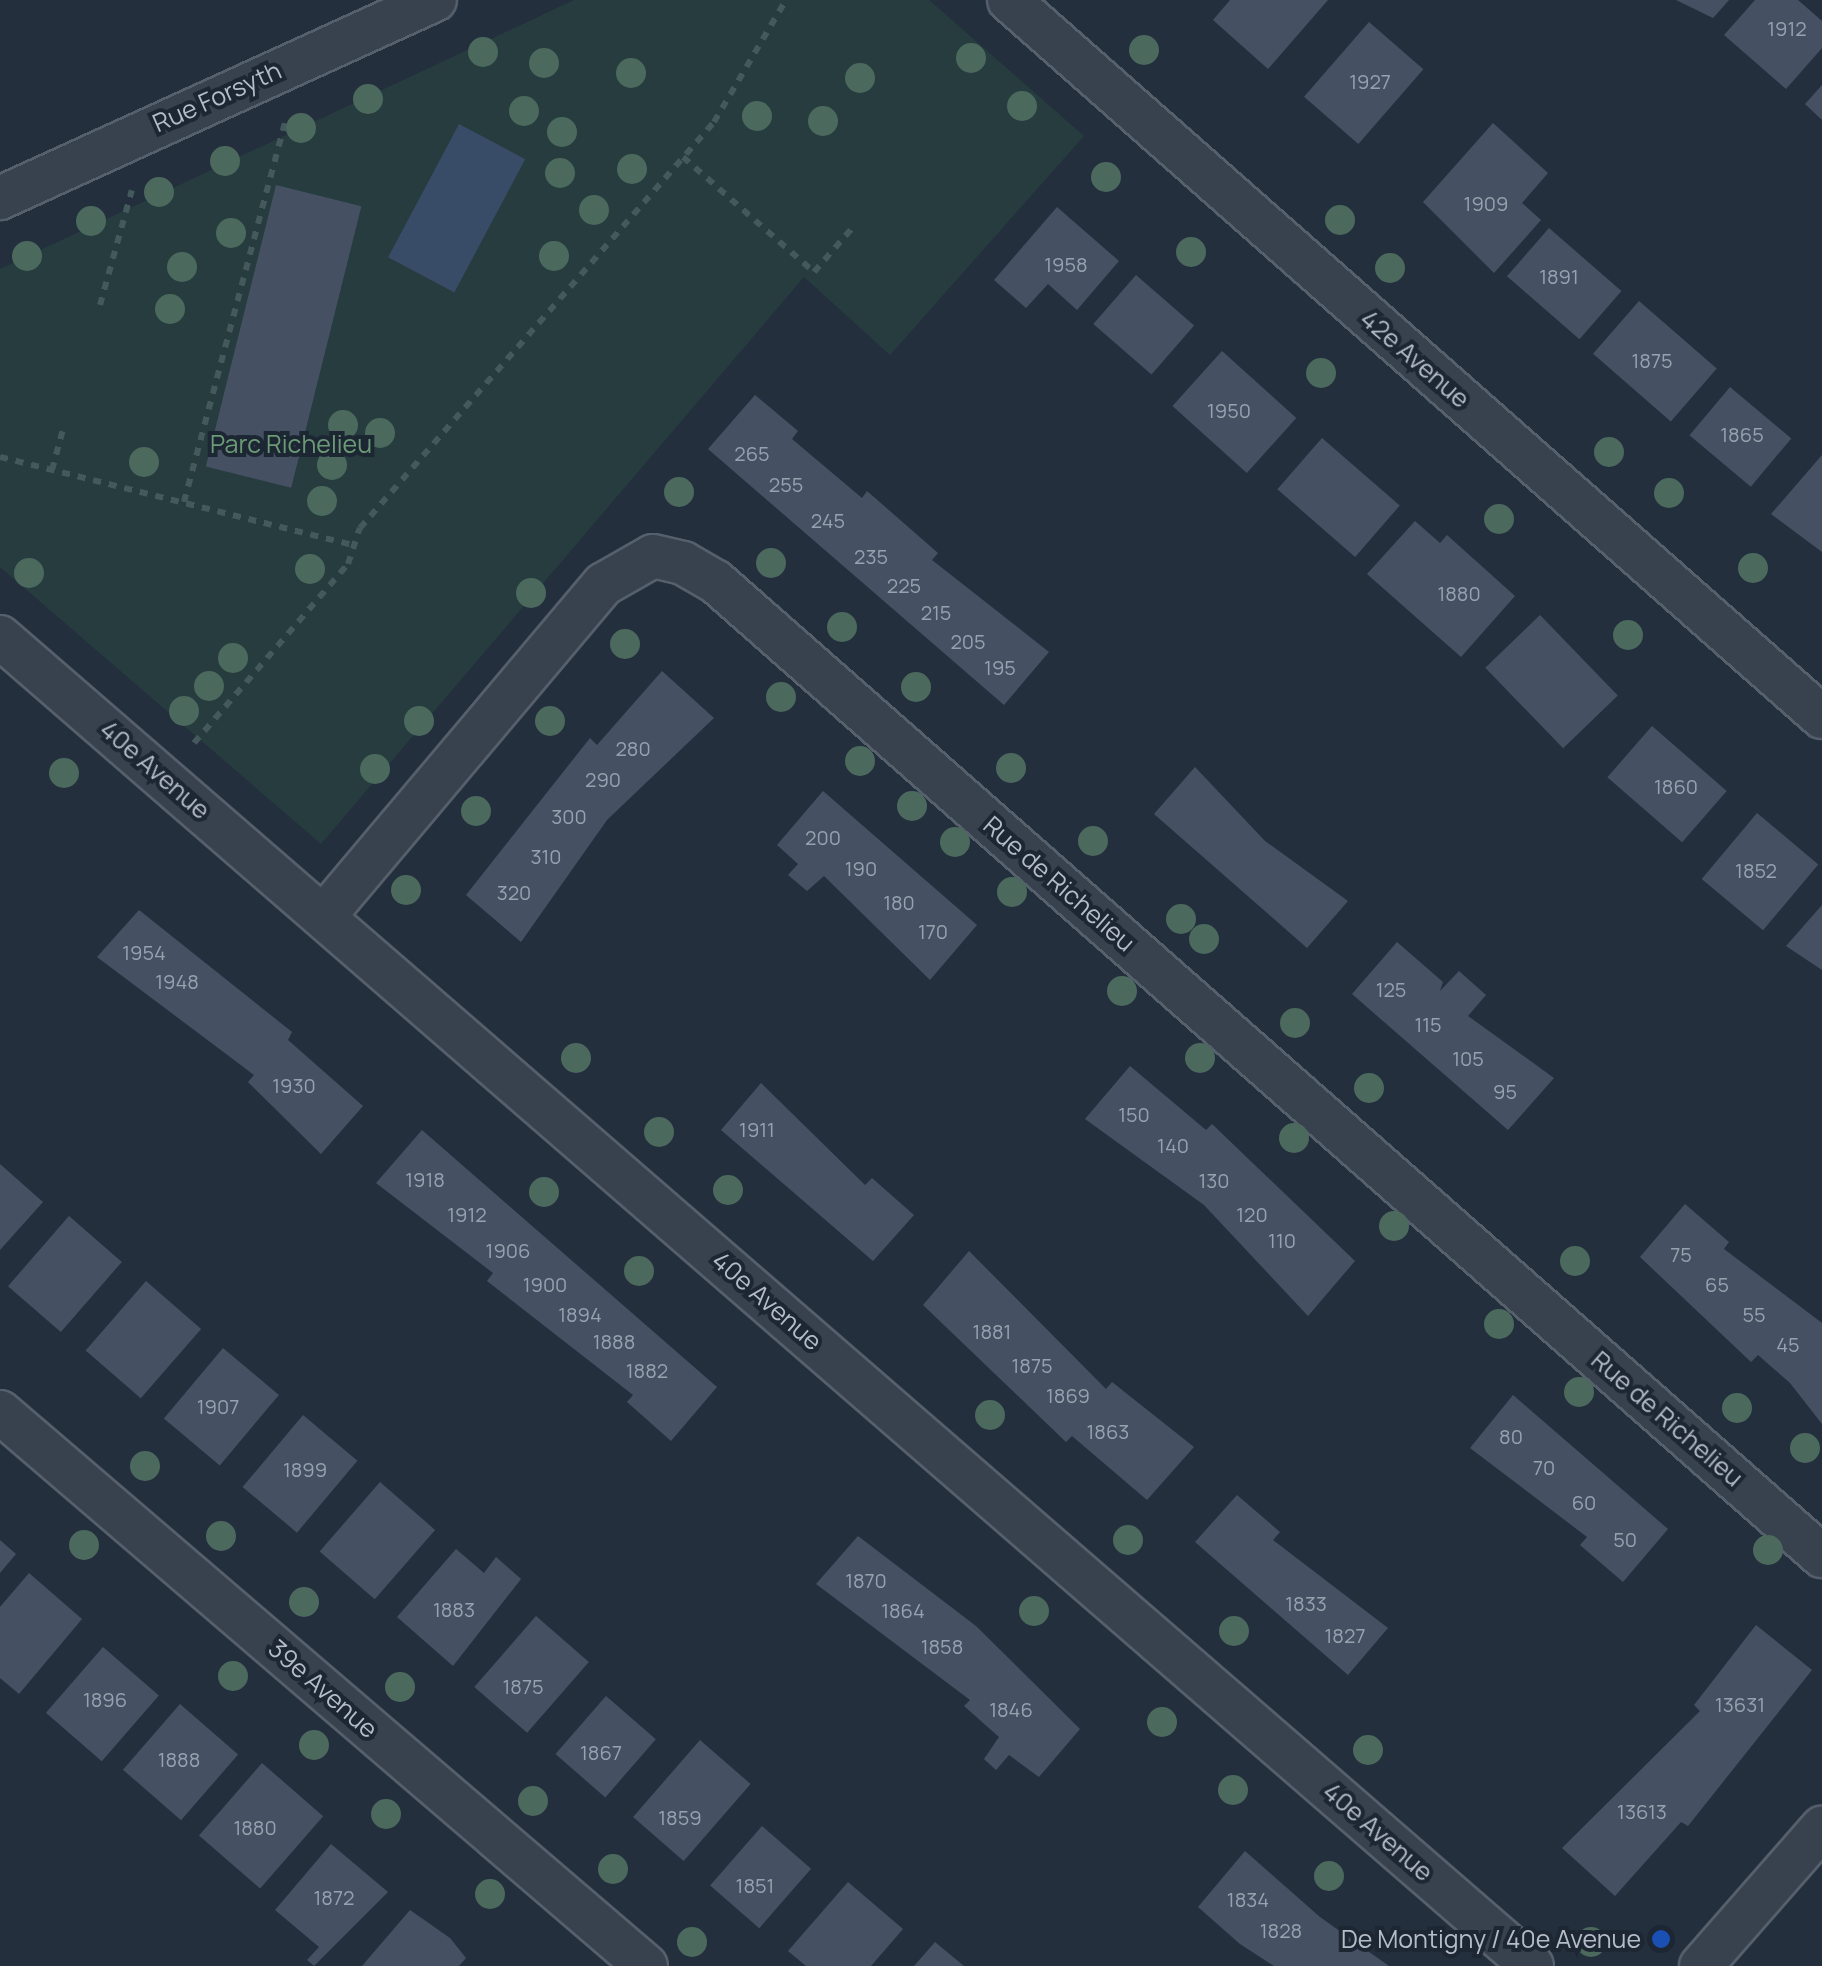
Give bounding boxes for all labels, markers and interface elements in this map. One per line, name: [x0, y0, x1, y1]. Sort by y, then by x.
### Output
house number: 1912: [1767, 16, 1807, 40]
street label: Rue Forsyth: [148, 55, 286, 139]
house number: 1927: [1349, 69, 1391, 93]
house number: 1909: [1464, 191, 1508, 215]
house number: 1958: [1044, 252, 1088, 276]
house number: 1891: [1539, 264, 1579, 288]
street label: 42e Avenue: [1355, 304, 1475, 414]
house number: 1875: [1632, 348, 1672, 372]
house number: 1950: [1207, 398, 1251, 422]
house number: 1865: [1720, 422, 1764, 446]
park label: Parc Richelieu: [210, 429, 372, 459]
house number: 265: [734, 441, 770, 465]
house number: 255: [769, 472, 803, 496]
house number: 245: [811, 508, 845, 532]
house number: 235: [854, 544, 888, 568]
house number: 225: [887, 573, 921, 597]
house number: 1880: [1437, 581, 1481, 605]
house number: 215: [921, 600, 951, 624]
house number: 205: [950, 629, 986, 653]
house number: 195: [984, 655, 1016, 679]
street label: 40e Avenue: [94, 714, 216, 826]
house number: 280: [615, 736, 651, 760]
house number: 290: [585, 767, 621, 791]
house number: 1860: [1654, 774, 1698, 798]
house number: 300: [551, 804, 587, 828]
street label: Rue de Richelieu: [977, 810, 1141, 958]
house number: 200: [805, 825, 841, 849]
house number: 310: [530, 844, 562, 868]
house number: 190: [845, 856, 877, 880]
house number: 1852: [1735, 858, 1777, 882]
house number: 320: [497, 880, 531, 904]
house number: 180: [883, 890, 915, 914]
house number: 170: [918, 919, 948, 943]
house number: 1954: [122, 940, 166, 964]
house number: 1948: [155, 969, 199, 993]
house number: 125: [1376, 977, 1406, 1001]
house number: 115: [1414, 1012, 1442, 1036]
house number: 105: [1452, 1046, 1484, 1070]
house number: 1930: [272, 1073, 316, 1097]
house number: 95: [1493, 1079, 1517, 1103]
house number: 150: [1118, 1102, 1150, 1126]
house number: 1911: [739, 1117, 775, 1141]
house number: 140: [1157, 1133, 1189, 1157]
house number: 1918: [405, 1167, 445, 1191]
house number: 130: [1198, 1168, 1230, 1192]
house number: 1912: [447, 1202, 487, 1226]
house number: 120: [1236, 1202, 1268, 1226]
house number: 110: [1268, 1228, 1296, 1252]
house number: 1906: [486, 1238, 530, 1262]
house number: 75: [1670, 1242, 1692, 1266]
street label: 40e Avenue: [706, 1245, 828, 1357]
house number: 1900: [523, 1272, 567, 1296]
house number: 65: [1705, 1272, 1729, 1296]
house number: 1894: [558, 1302, 602, 1326]
house number: 55: [1742, 1302, 1766, 1326]
house number: 1881: [973, 1319, 1011, 1343]
house number: 1888: [593, 1329, 635, 1353]
house number: 45: [1776, 1332, 1800, 1356]
street label: Rue de Richelieu: [1585, 1345, 1749, 1493]
house number: 1875: [1012, 1353, 1052, 1377]
house number: 1882: [626, 1358, 668, 1382]
house number: 1869: [1046, 1383, 1090, 1407]
house number: 1907: [197, 1394, 239, 1418]
house number: 1863: [1087, 1419, 1129, 1443]
house number: 80: [1499, 1424, 1523, 1448]
house number: 70: [1533, 1455, 1555, 1479]
house number: 1899: [283, 1457, 327, 1481]
house number: 60: [1572, 1490, 1596, 1514]
house number: 50: [1613, 1527, 1637, 1551]
house number: 1870: [845, 1568, 887, 1592]
house number: 1833: [1285, 1591, 1327, 1615]
house number: 1883: [433, 1597, 475, 1621]
house number: 1864: [881, 1598, 925, 1622]
house number: 1827: [1325, 1623, 1365, 1647]
street label: 39e Avenue: [262, 1634, 384, 1744]
house number: 1858: [921, 1634, 963, 1658]
house number: 1875: [503, 1674, 543, 1698]
house number: 1896: [83, 1687, 127, 1711]
house number: 13631: [1715, 1692, 1765, 1716]
house number: 1846: [989, 1697, 1033, 1721]
house number: 1867: [580, 1740, 622, 1764]
house number: 1888: [158, 1747, 200, 1771]
street label: 40e Avenue: [1317, 1776, 1439, 1888]
house number: 13613: [1617, 1799, 1667, 1823]
house number: 1859: [658, 1805, 702, 1829]
house number: 1880: [233, 1815, 277, 1839]
house number: 1851: [736, 1873, 774, 1897]
house number: 1872: [314, 1885, 354, 1909]
house number: 1834: [1227, 1887, 1269, 1911]
house number: 1828: [1260, 1918, 1302, 1942]
place label: De Montigny / 40e Avenue: [1341, 1924, 1641, 1954]
marker: De Montigny / 40e Avenue: [1650, 1928, 1672, 1950]

